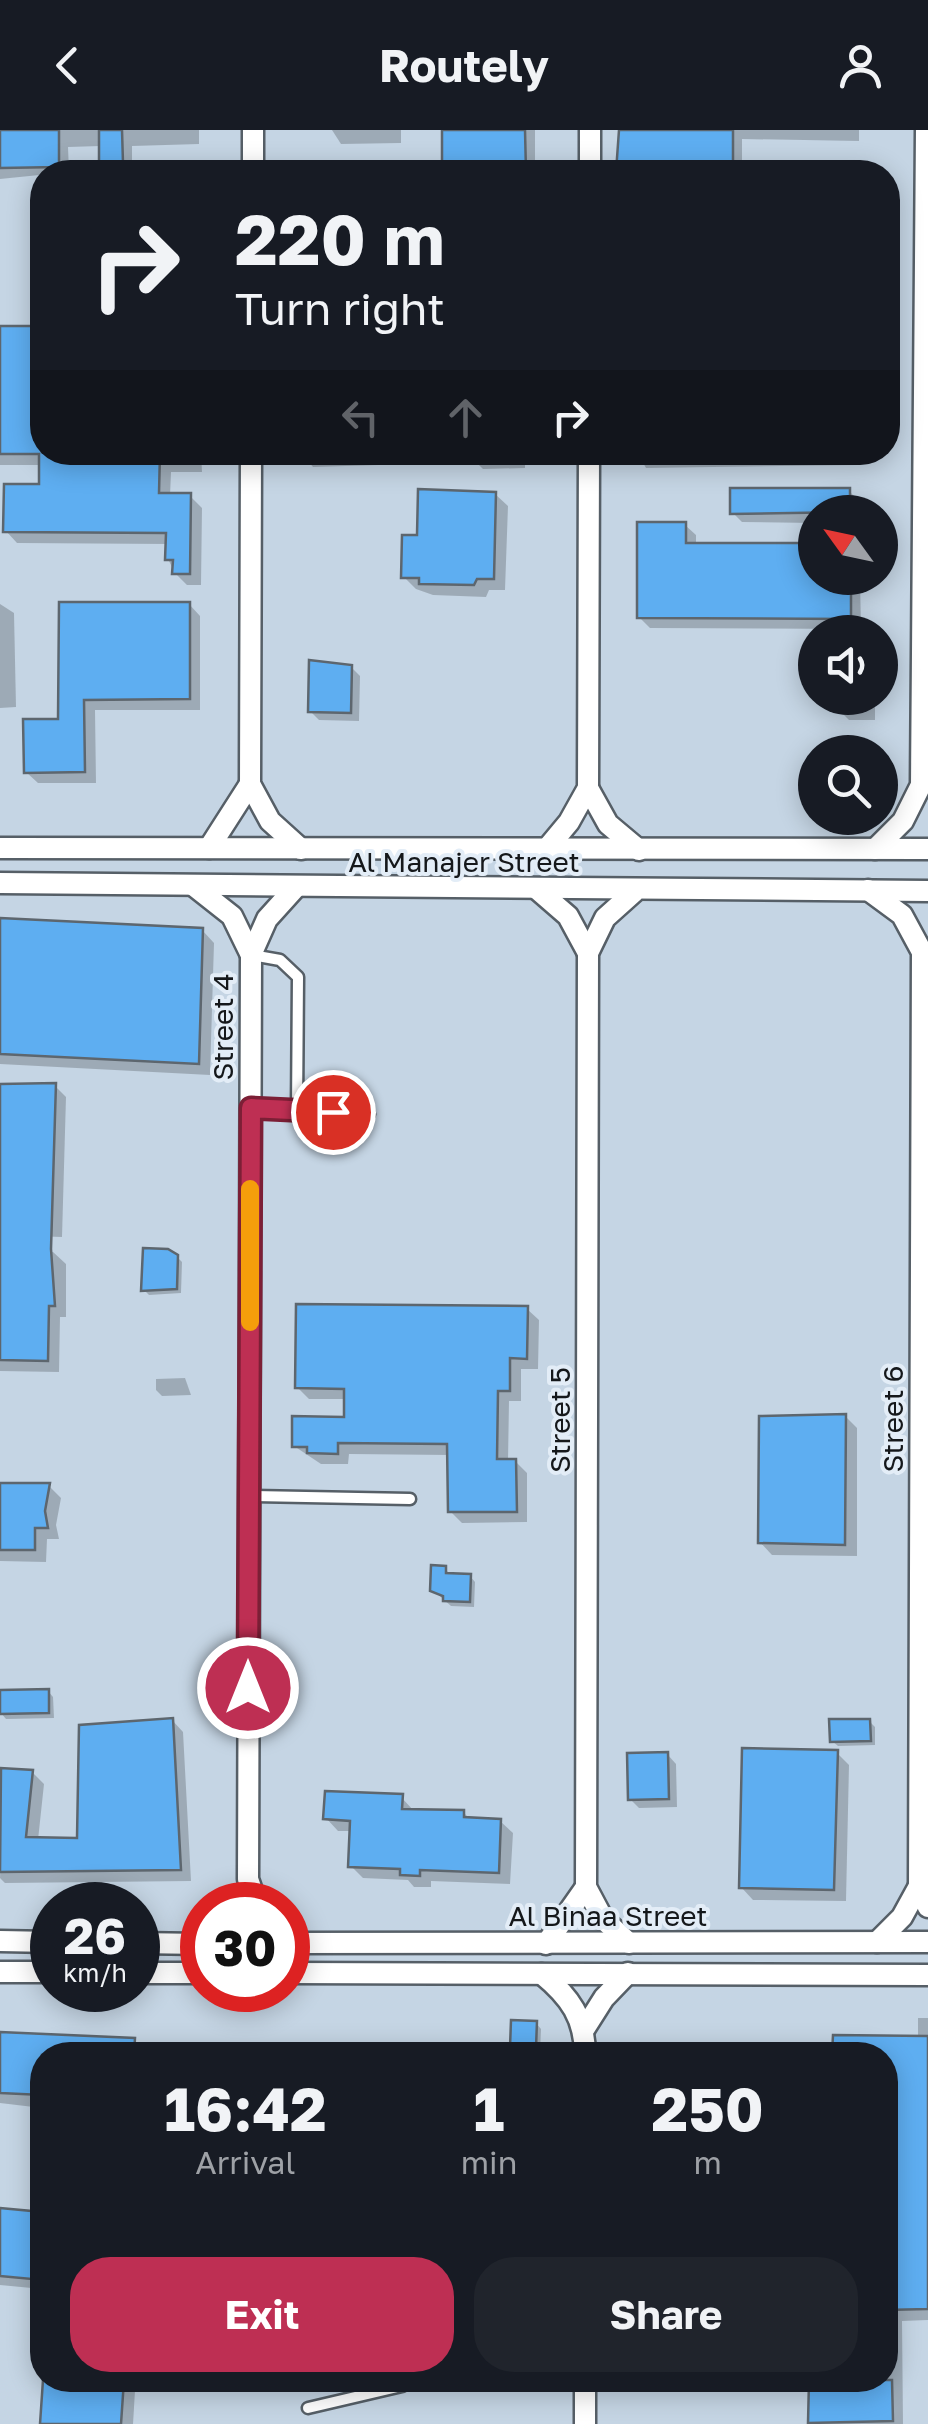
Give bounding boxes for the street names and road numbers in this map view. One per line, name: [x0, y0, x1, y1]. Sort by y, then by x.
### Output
street label: Al Manajer Street: [348, 845, 580, 878]
street label: Street 4: [206, 974, 239, 1080]
street label: Street 6: [876, 1366, 909, 1472]
street label: Street 5: [543, 1367, 576, 1473]
street label: Al Binaa Street: [508, 1899, 708, 1932]

